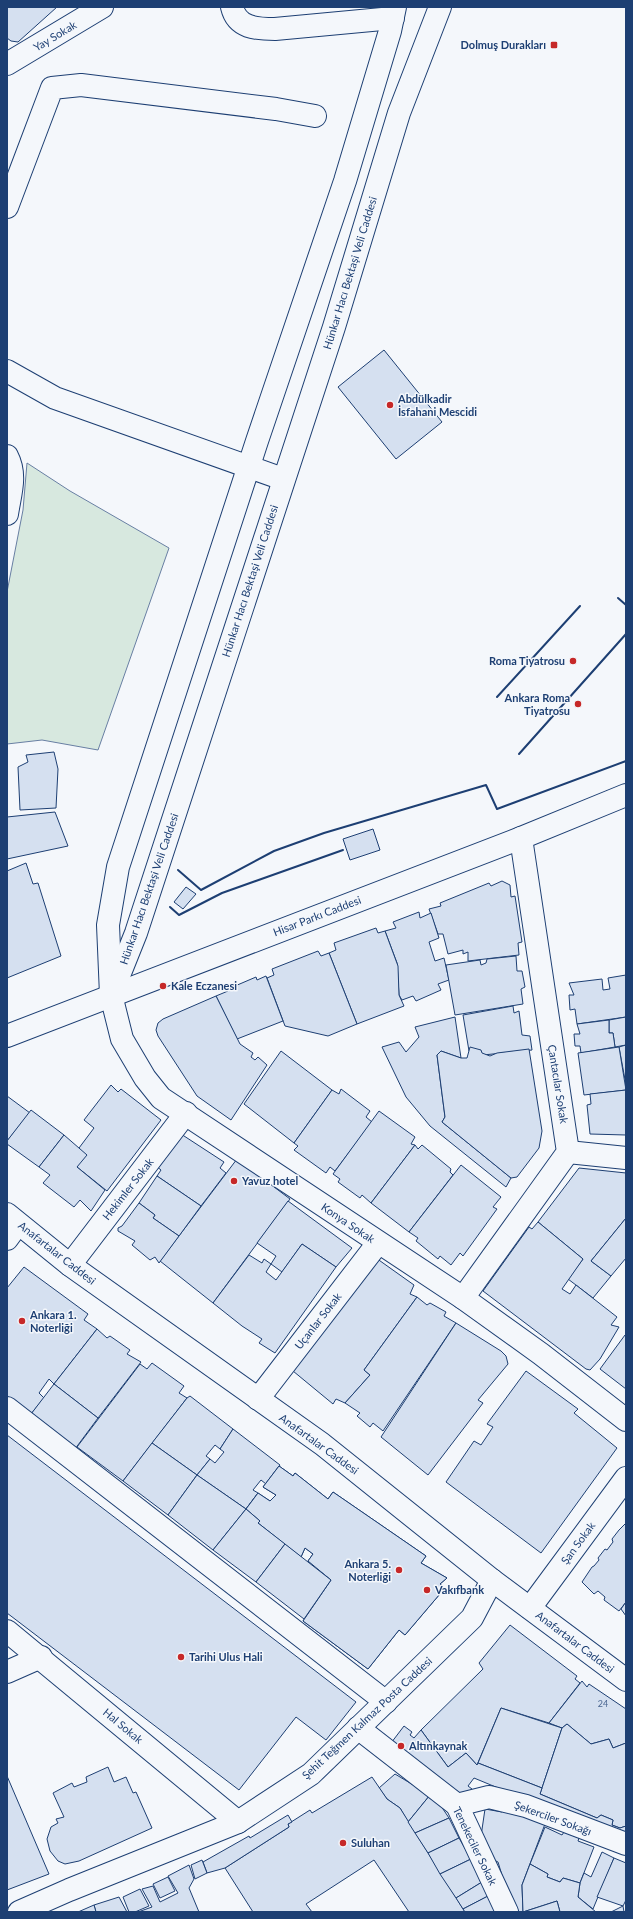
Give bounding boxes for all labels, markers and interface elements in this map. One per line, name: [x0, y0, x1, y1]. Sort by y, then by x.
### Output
street label: Yay Sokak: [31, 17, 79, 54]
place label: Dolmuş Durakları: [461, 38, 546, 51]
marker: Dolmuş Durakları: [549, 40, 559, 50]
street label: Hünkar Hacı Bektaşi Veli Caddesi: [320, 195, 379, 351]
place label: Abdülkadir İsfahani Mescidi: [397, 392, 477, 418]
marker: Abdülkadir İsfahani Mescidi: [385, 400, 395, 410]
street label: Hünkar Hacı Bektaşi Veli Caddesi: [219, 503, 280, 659]
place label: Roma Tiyatrosu: [489, 654, 565, 667]
marker: Roma Tiyatrosu: [568, 656, 578, 666]
place label: Ankara Roma Tiyatrosu: [504, 691, 570, 717]
marker: Ankara Roma Tiyatrosu: [573, 699, 583, 709]
street label: Hünkar Hacı Bektaşi Veli Caddesi: [116, 811, 181, 966]
street label: Hisar Parkı Caddesi: [271, 893, 363, 938]
place label: Kale Eczanesi: [171, 979, 237, 992]
marker: Kale Eczanesi: [158, 981, 168, 991]
street label: Çantacılar Sokak: [546, 1044, 571, 1125]
street label: Hekimler Sokak: [99, 1155, 156, 1222]
place label: Yavuz hotel: [241, 1174, 298, 1187]
marker: Yavuz hotel: [229, 1176, 239, 1186]
street label: Konya Sokak: [319, 1200, 378, 1245]
street label: Anafartalar Caddesi: [16, 1218, 99, 1287]
street label: Uçanlar Sokak: [291, 1289, 344, 1352]
place label: Ankara 1. Noterliği: [29, 1308, 77, 1334]
marker: Ankara 1. Noterliği: [17, 1316, 27, 1326]
street label: Anafartalar Caddesi: [277, 1411, 362, 1477]
street label: Şan Sokak: [558, 1519, 598, 1566]
place label: Ankara 5. Noterliği: [343, 1557, 391, 1583]
marker: Ankara 5. Noterliği: [394, 1565, 404, 1575]
place label: Vakıfbank: [434, 1583, 484, 1596]
marker: Vakıfbank: [422, 1585, 432, 1595]
street label: Anafartalar Caddesi: [534, 1608, 617, 1675]
place label: Tarihi Ulus Hali: [189, 1650, 263, 1663]
marker: Tarihi Ulus Hali: [176, 1652, 186, 1662]
street label: Şehit Teğmen Kalmaz Posta Caddesi: [299, 1654, 435, 1781]
house number: 24: [598, 1698, 608, 1709]
street label: Hal Sokak: [101, 1705, 146, 1746]
place label: Altınkaynak: [408, 1739, 468, 1752]
marker: Altınkaynak: [396, 1741, 406, 1751]
street label: Şekerciler Sokağı: [513, 1798, 593, 1838]
street label: Tenekeciler Sokak: [451, 1804, 500, 1888]
place label: Suluhan: [351, 1836, 390, 1849]
marker: Suluhan: [338, 1838, 348, 1848]

